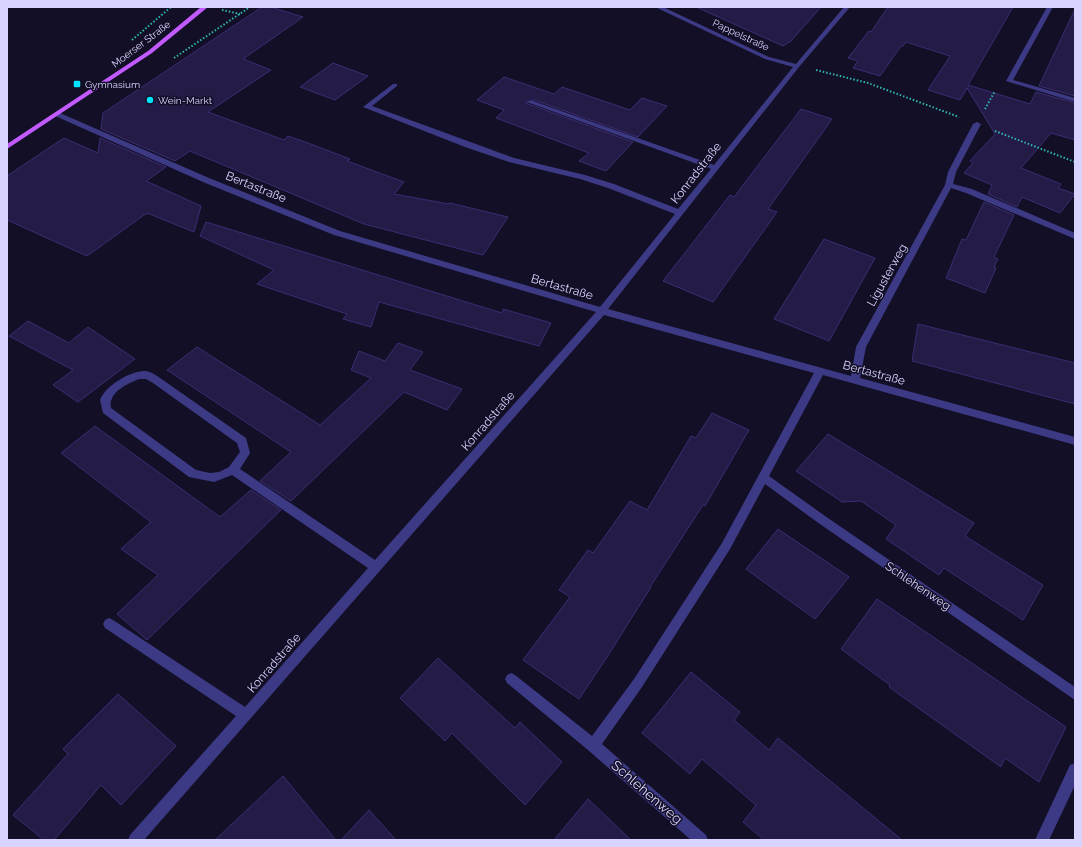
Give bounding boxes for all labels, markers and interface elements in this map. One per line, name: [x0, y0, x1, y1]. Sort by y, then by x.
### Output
street label: Pappelstraße: [711, 17, 771, 53]
street label: Moerser Straße: [110, 18, 172, 70]
marker: Gymnasium: [72, 79, 82, 89]
place label: Gymnasium: [85, 79, 140, 90]
marker: Wein-Markt: [145, 95, 155, 105]
place label: Wein-Markt: [158, 95, 213, 106]
street label: Konradstraße: [668, 140, 724, 206]
street label: Bertastraße: [224, 169, 288, 205]
street label: Ligusterweg: [864, 241, 910, 309]
street label: Bertastraße: [529, 271, 595, 303]
street label: Bertastraße: [841, 358, 907, 388]
street label: Konradstraße: [458, 389, 518, 453]
street label: Schlehenweg: [883, 559, 953, 613]
street label: Konradstraße: [244, 631, 304, 695]
street label: Schlehenweg: [608, 757, 686, 827]

